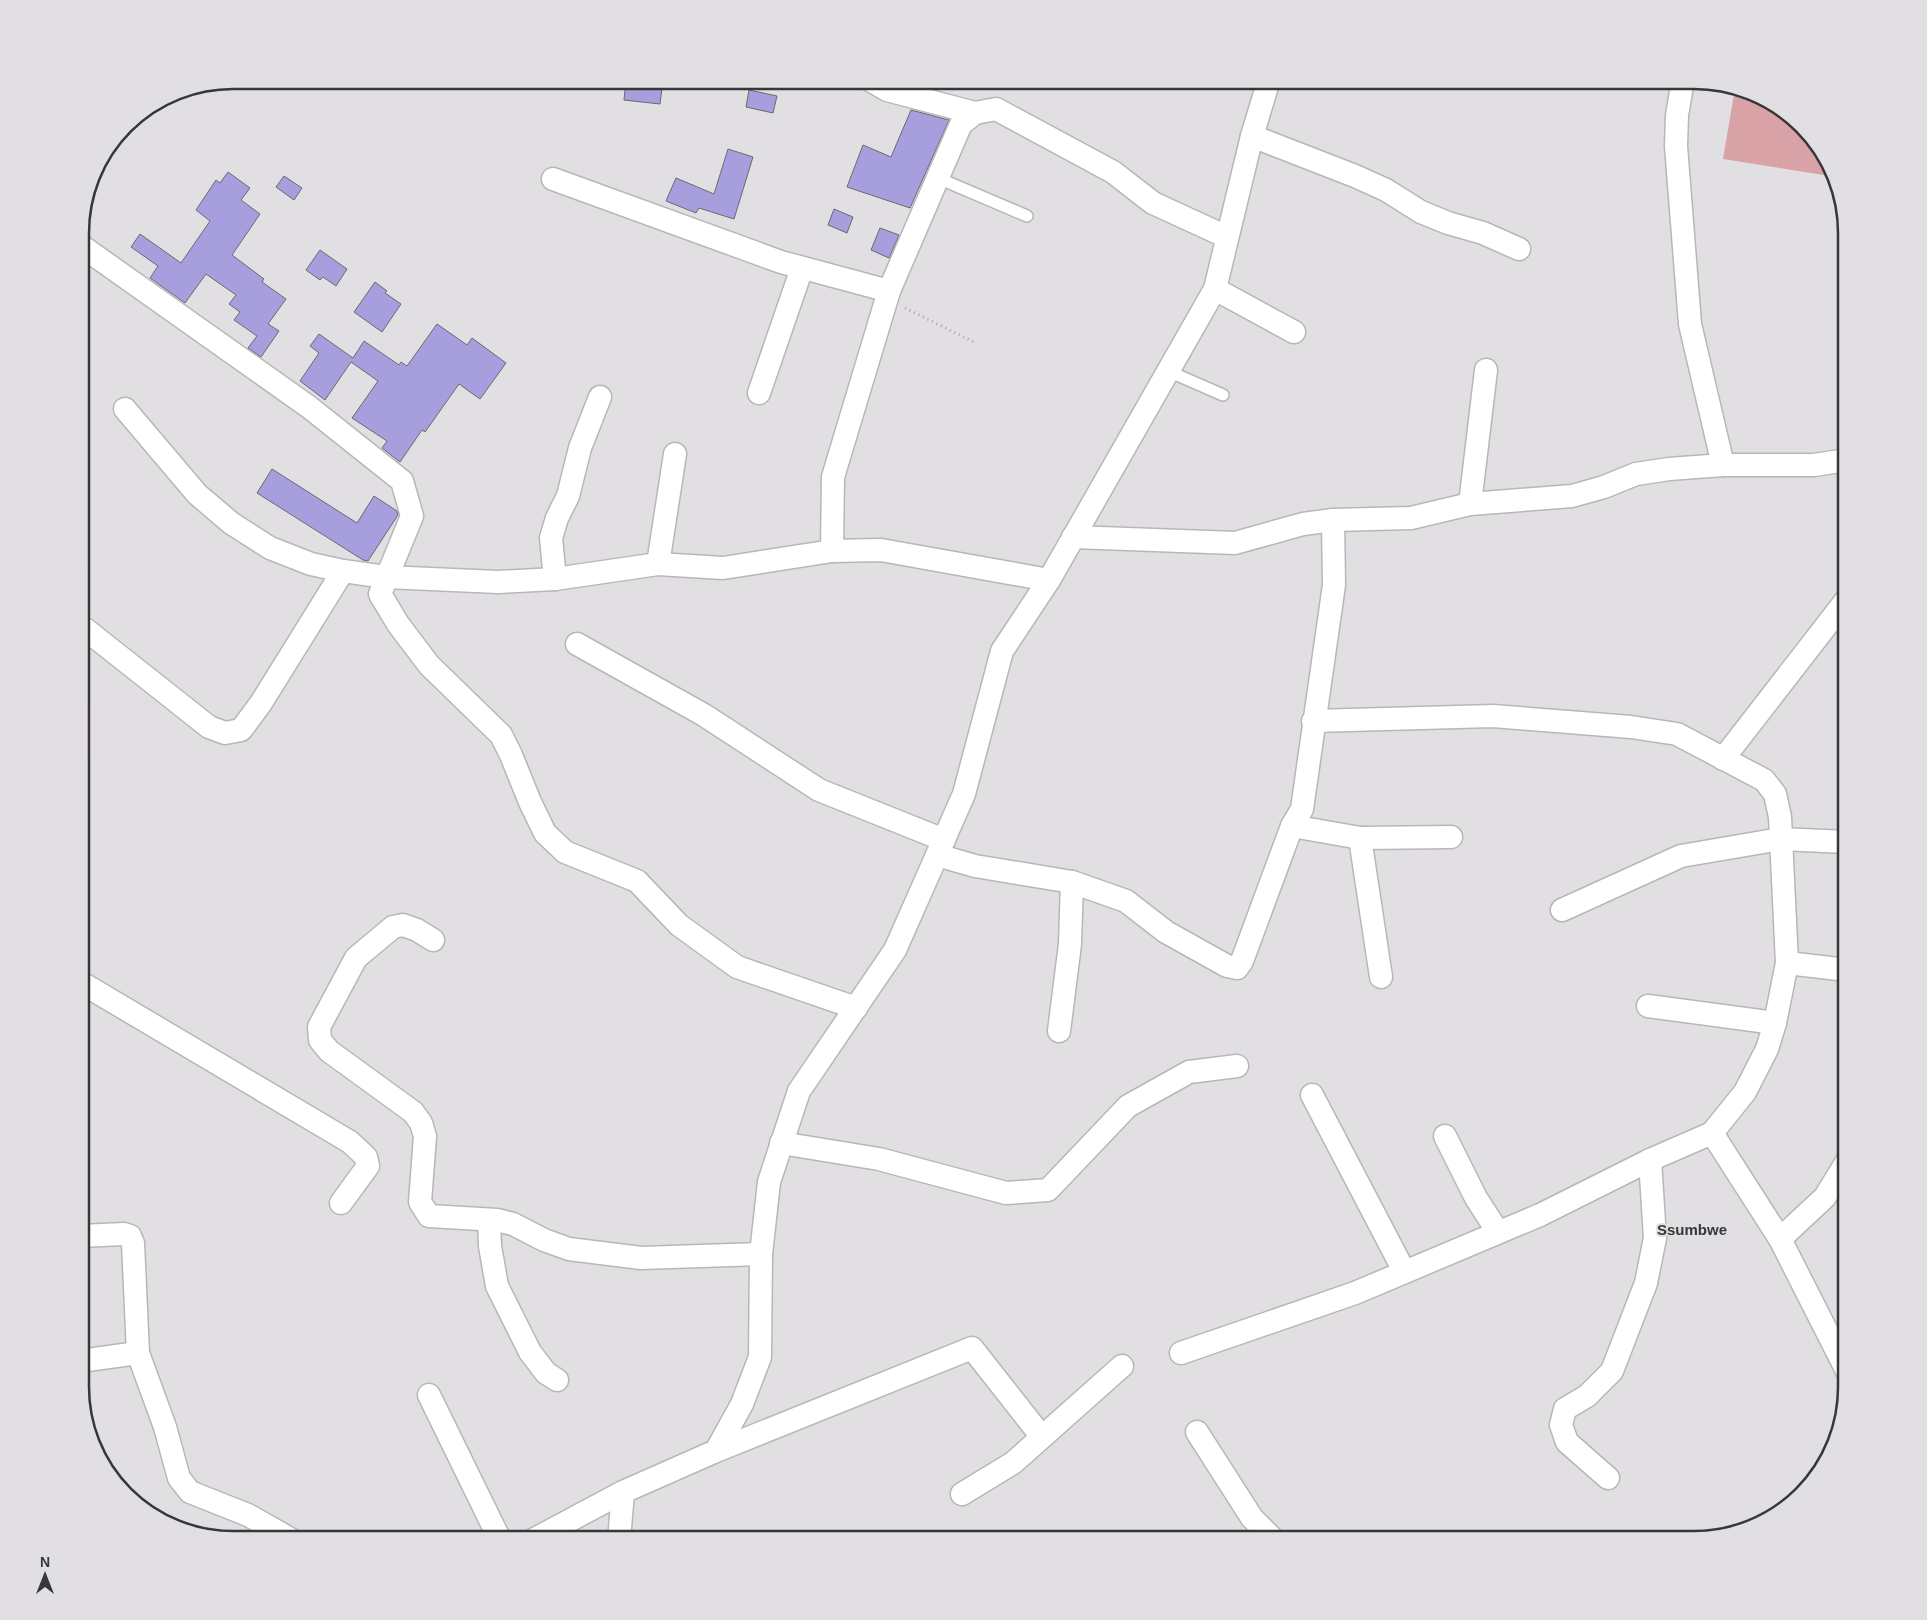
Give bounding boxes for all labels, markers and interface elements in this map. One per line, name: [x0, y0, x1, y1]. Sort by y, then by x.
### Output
district label: Ssumbwe: [1657, 1221, 1727, 1238]
north arrow: [20, 1550, 70, 1600]
text: N: [40, 1554, 50, 1570]

